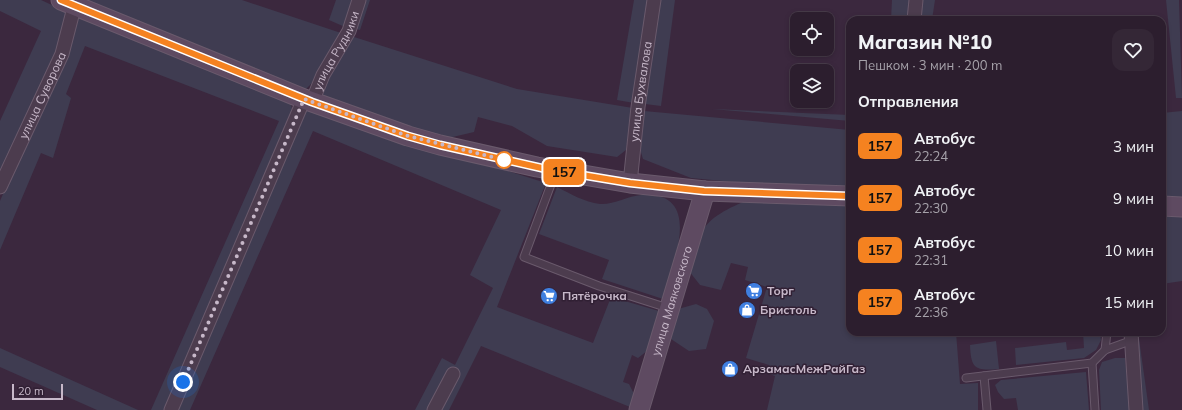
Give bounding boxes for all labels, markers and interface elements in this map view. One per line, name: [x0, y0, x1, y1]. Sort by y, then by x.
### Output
street label: улица Рудники: [310, 9, 362, 92]
map controls: [790, 12, 834, 108]
button: locate: [790, 12, 834, 56]
button: heart: [1112, 29, 1154, 71]
text: Магазин №10: [858, 30, 992, 54]
street label: улица Бухвалова: [626, 40, 655, 143]
street label: улица Суворова: [15, 49, 69, 141]
text: Пешком · 3 мин · 200 m: [858, 57, 1002, 73]
button: layers: [790, 64, 834, 108]
text: Отправления: [858, 92, 959, 111]
text: Автобус: [914, 129, 975, 148]
text: 157: [867, 137, 893, 155]
text: 3 мин: [1113, 137, 1154, 156]
text: 22:24: [914, 148, 948, 164]
unlabelled marker: [495, 151, 513, 169]
line badge: 157: [541, 159, 587, 185]
text: 157: [551, 163, 577, 181]
text: Автобус: [914, 181, 975, 200]
text: 157: [867, 189, 893, 207]
text: 9 мин: [1113, 189, 1154, 208]
text: 22:30: [914, 200, 948, 216]
text: Автобус: [914, 233, 975, 252]
text: 157: [867, 241, 893, 259]
text: 10 мин: [1104, 241, 1154, 260]
street label: улица Маяковского: [648, 244, 695, 358]
text: 22:31: [914, 252, 948, 268]
supermarket icon: Торг: [744, 281, 764, 301]
place label: Торг: [767, 283, 794, 298]
text: Автобус: [914, 285, 975, 304]
supermarket icon: Пятёрочка: [539, 286, 559, 306]
place label: Пятёрочка: [562, 288, 627, 303]
text: 157: [867, 293, 893, 311]
text: 15 мин: [1104, 293, 1154, 312]
shop icon: Бристоль: [737, 300, 757, 320]
place label: Бристоль: [760, 302, 817, 317]
text: 22:36: [914, 304, 948, 320]
shop icon: АрзамасМежРайГаз: [720, 359, 740, 379]
place label: АрзамасМежРайГаз: [743, 361, 865, 376]
your location: [173, 372, 193, 392]
scale bar: [12, 382, 63, 401]
text: 20 m: [18, 384, 44, 398]

